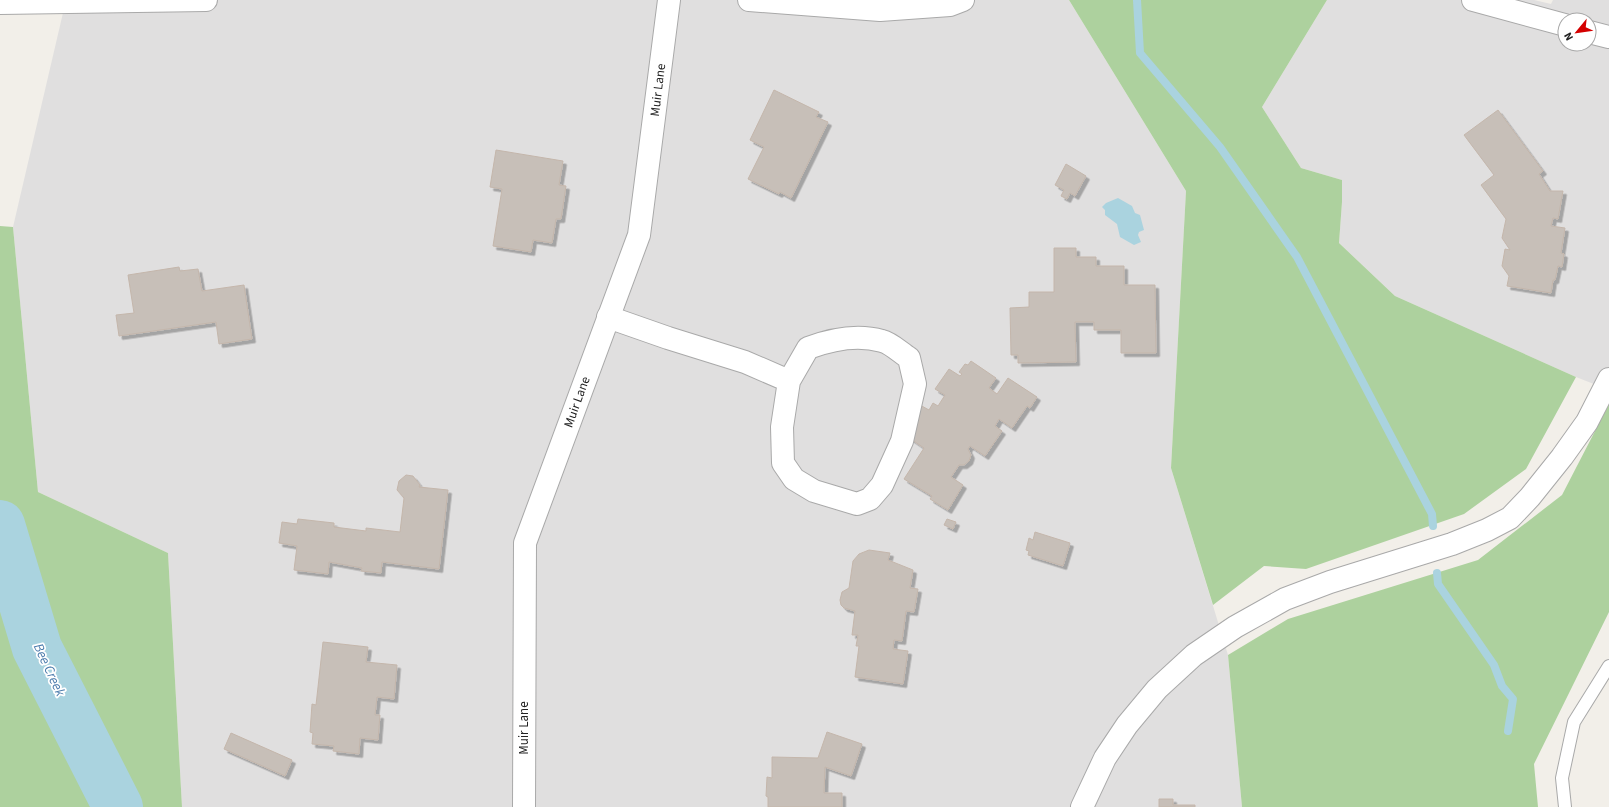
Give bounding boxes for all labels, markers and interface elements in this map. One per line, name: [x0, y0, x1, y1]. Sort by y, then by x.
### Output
north arrow: [1557, 12, 1597, 52]
text: N: [1560, 30, 1577, 43]
street label: Muir Lane: [646, 62, 670, 118]
street label: Muir Lane: [559, 374, 595, 430]
water label: Bee Creek: [28, 640, 70, 700]
street label: Muir Lane: [515, 701, 533, 755]

